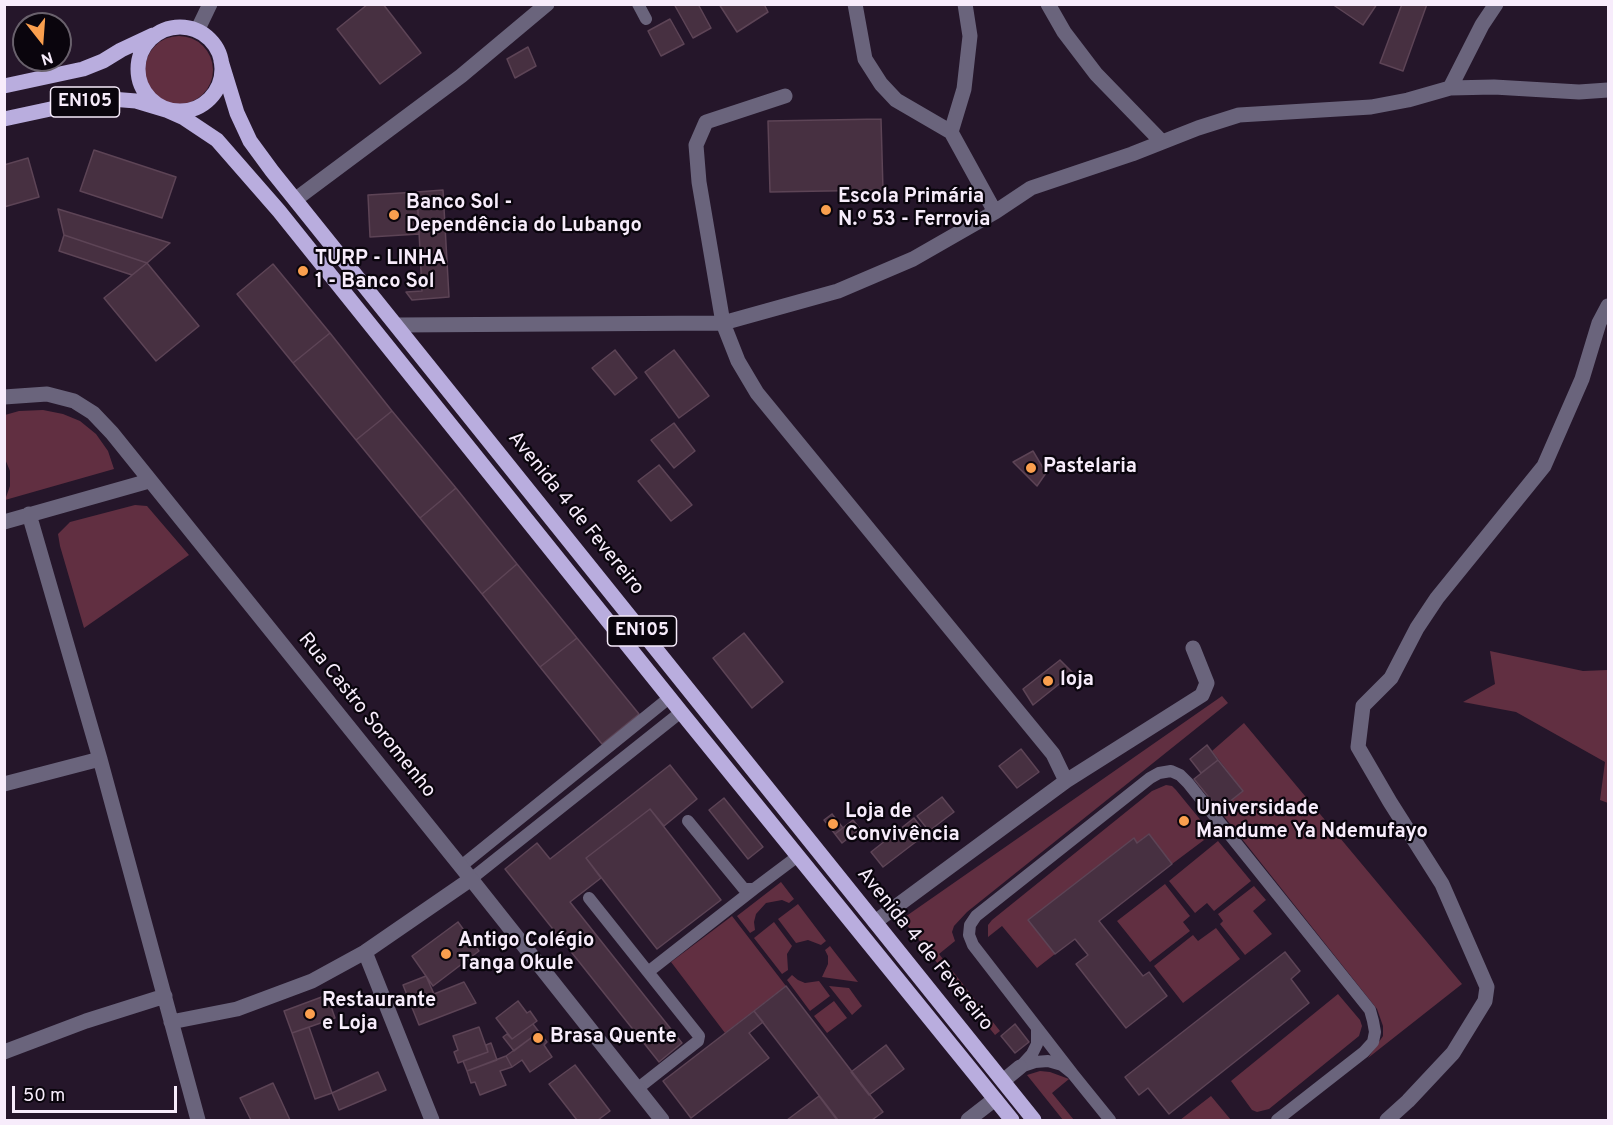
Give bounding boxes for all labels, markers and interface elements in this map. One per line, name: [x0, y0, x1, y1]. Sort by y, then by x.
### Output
north arrow: [12, 12, 72, 72]
text: N: [38, 46, 55, 69]
road number: EN105: [50, 87, 119, 117]
place label: Escola Primária N.º 53 - Ferrovia: [838, 186, 990, 233]
place label: Banco Sol - Dependência do Lubango: [406, 192, 642, 239]
marker: Escola Primária N.º 53 - Ferrovia: [819, 203, 833, 217]
marker: Banco Sol - Dependência do Lubango: [387, 208, 401, 222]
place label: TURP - LINHA 1 - Banco Sol: [315, 248, 446, 295]
marker: TURP - LINHA 1 - Banco Sol: [296, 264, 310, 278]
street label: Avenida 4 de Fevereiro: [502, 428, 648, 600]
place label: Pastelaria: [1043, 456, 1137, 480]
marker: Pastelaria: [1024, 461, 1038, 475]
road number: EN105: [608, 616, 676, 646]
street label: Rua Castro Soromenho: [292, 629, 440, 803]
place label: loja: [1060, 669, 1094, 693]
marker: loja: [1041, 674, 1055, 688]
place label: Universidade Mandume Ya Ndemufayo: [1196, 798, 1428, 845]
place label: Loja de Convivência: [845, 801, 960, 848]
marker: Universidade Mandume Ya Ndemufayo: [1177, 814, 1191, 828]
marker: Loja de Convivência: [826, 817, 840, 831]
street label: Avenida 4 de Fevereiro: [851, 864, 997, 1036]
place label: Antigo Colégio Tanga Okule: [458, 930, 594, 977]
marker: Antigo Colégio Tanga Okule: [439, 947, 453, 961]
place label: Restaurante e Loja: [322, 990, 436, 1037]
marker: Restaurante e Loja: [303, 1007, 317, 1021]
place label: Brasa Quente: [550, 1026, 677, 1050]
marker: Brasa Quente: [531, 1031, 545, 1045]
scale bar: [15, 1074, 180, 1112]
text: 50 m: [23, 1085, 65, 1108]

